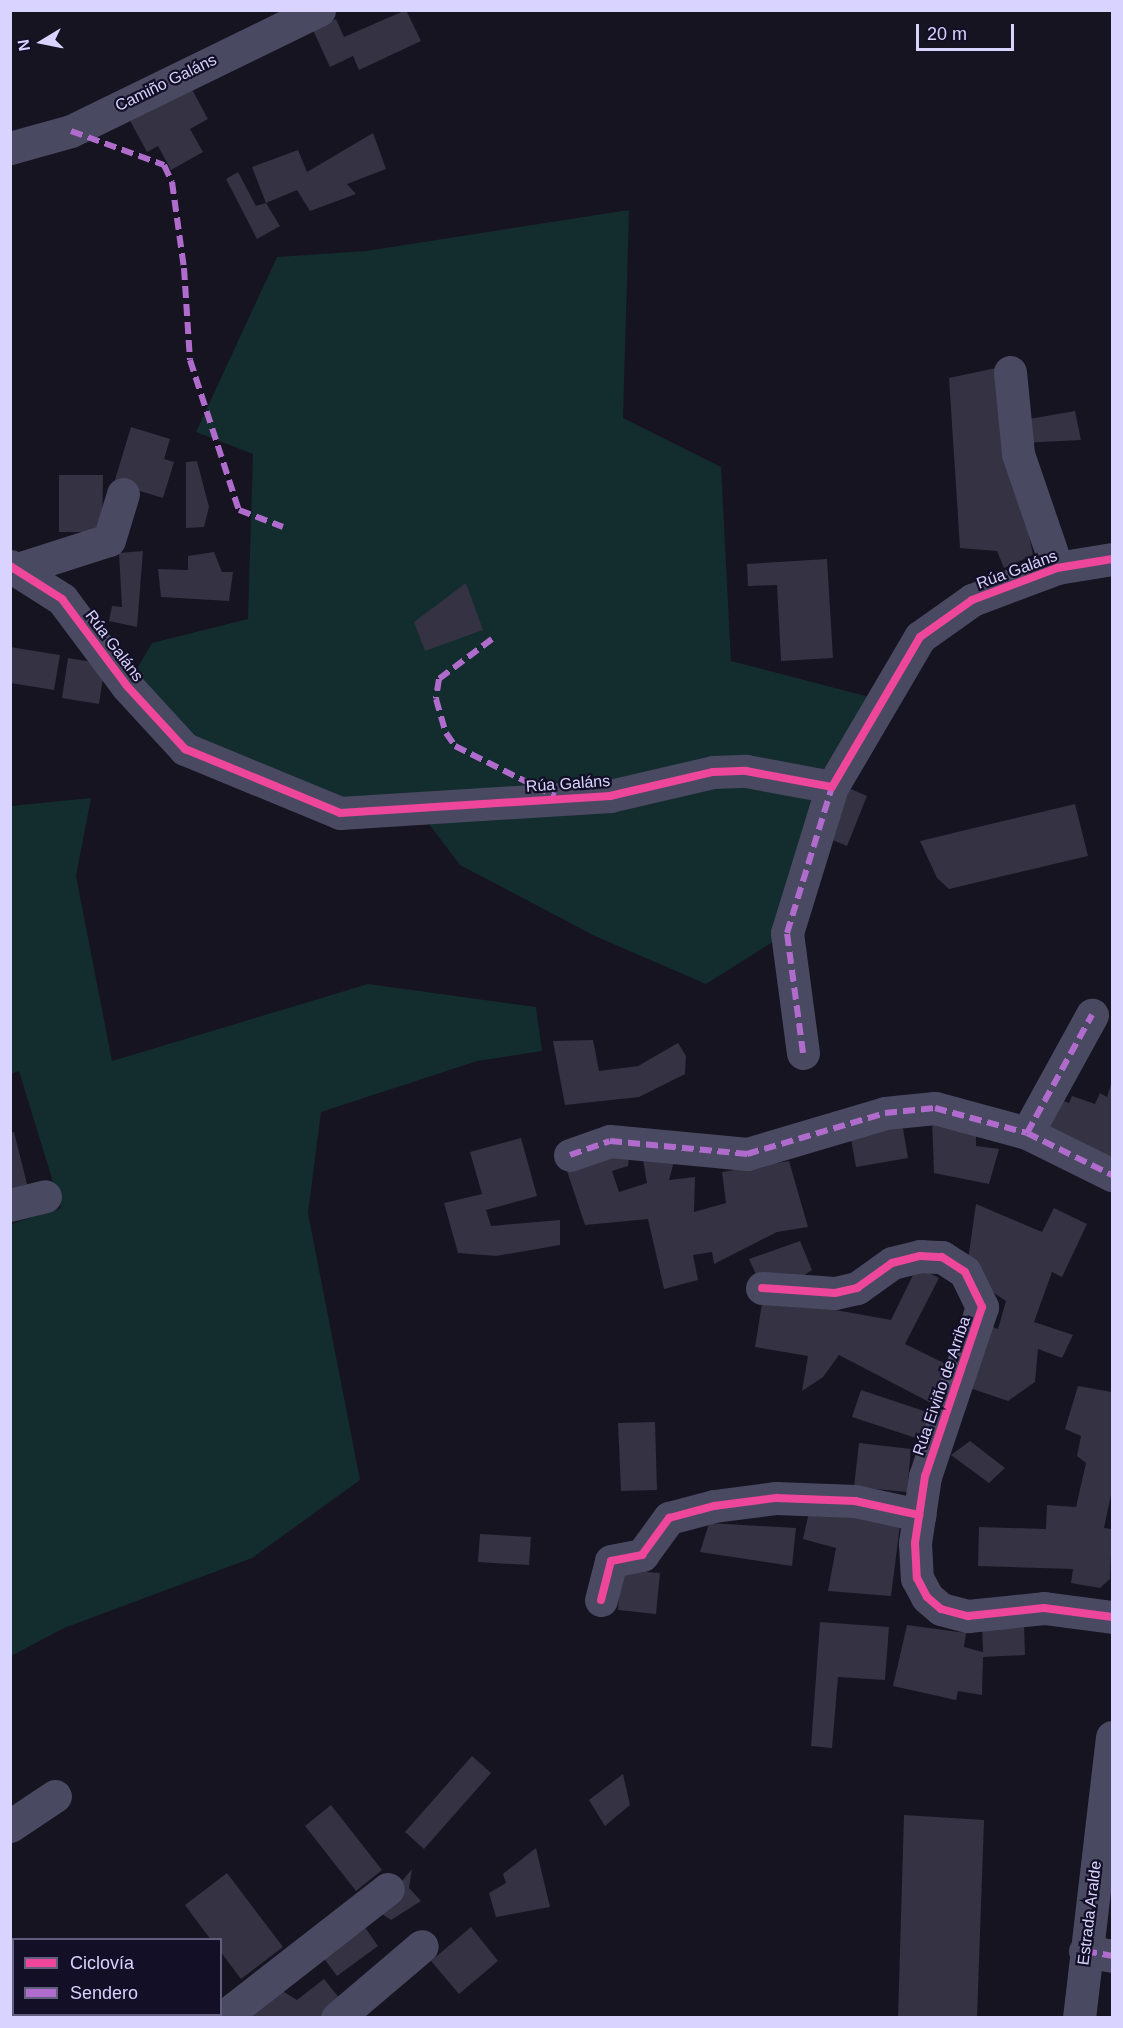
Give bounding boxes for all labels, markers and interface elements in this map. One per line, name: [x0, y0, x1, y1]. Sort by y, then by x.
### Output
north arrow: [12, 12, 72, 72]
scale bar: [919, 12, 1016, 50]
text: 20 m: [927, 24, 967, 44]
text: N: [14, 38, 33, 52]
street label: Camiño Galáns: [112, 50, 220, 116]
street label: Rúa Galáns: [974, 547, 1060, 593]
street label: Rúa Galáns: [81, 606, 147, 686]
street label: Rúa Galáns: [525, 771, 611, 797]
street label: Rúa Eiviño de Arriba: [909, 1314, 975, 1458]
street label: Estrada Aralde: [1074, 1859, 1106, 1967]
legend: [12, 1938, 222, 2016]
text: Ciclovía: [70, 1953, 134, 1973]
text: Sendero: [70, 1983, 138, 2003]

